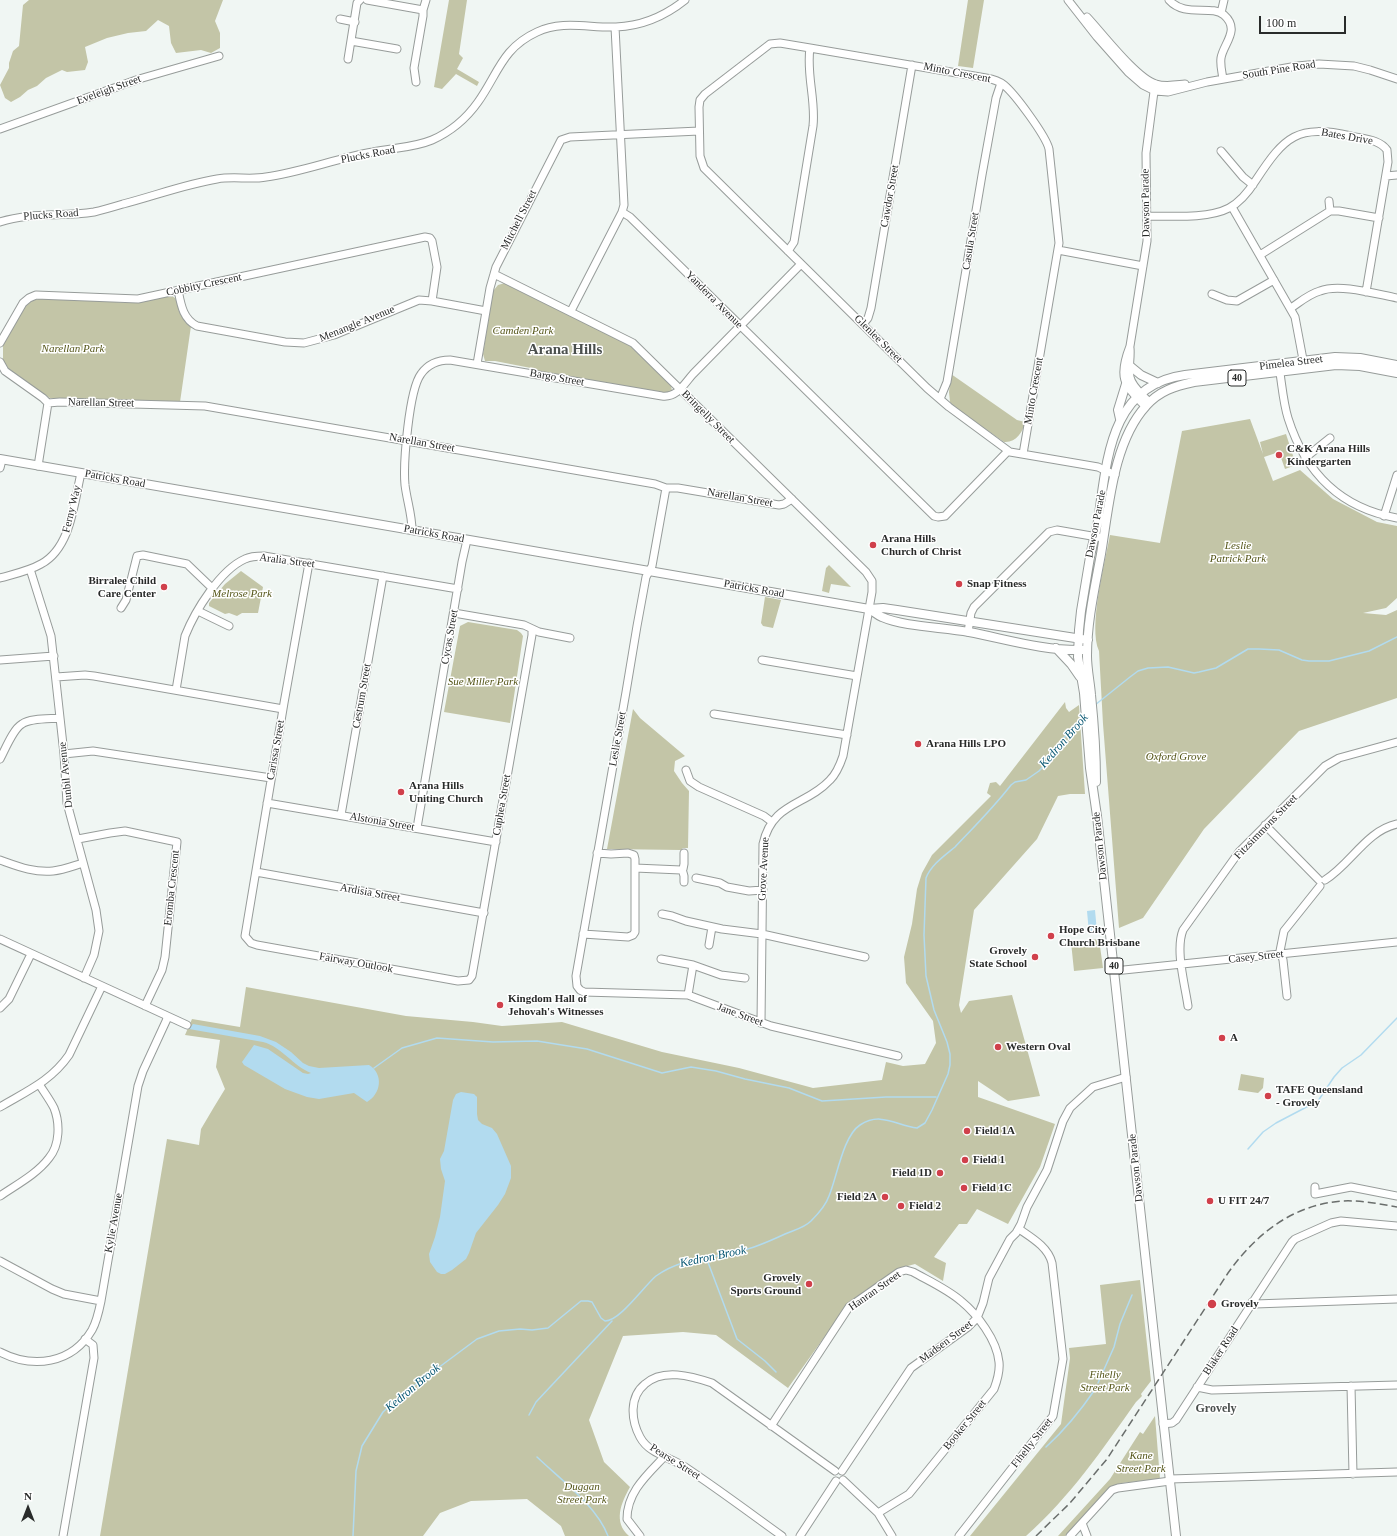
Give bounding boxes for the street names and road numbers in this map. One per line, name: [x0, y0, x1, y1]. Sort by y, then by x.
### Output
street label: South Pine Road: [1241, 58, 1317, 82]
street label: Minto Crescent: [922, 60, 992, 86]
street label: Eveleigh Street: [75, 72, 143, 108]
street label: Bates Drive: [1320, 126, 1374, 148]
street label: Plucks Road: [340, 143, 396, 167]
street label: Cawdor Street: [878, 164, 902, 228]
street label: Dawson Parade: [1139, 169, 1153, 237]
street label: Mitchell Street: [498, 188, 540, 252]
street label: Plucks Road: [23, 206, 79, 224]
street label: Casula Street: [960, 211, 982, 271]
street label: Yanderra Avenue: [682, 268, 746, 332]
street label: Cobbity Crescent: [165, 271, 243, 299]
street label: Menangle Avenue: [317, 303, 397, 345]
street label: Glenlee Street: [851, 312, 905, 366]
street label: Pimelea Street: [1259, 353, 1323, 373]
street label: Minto Crescent: [1022, 356, 1046, 426]
street label: Bargo Street: [529, 367, 585, 389]
road number: 40: [1228, 370, 1246, 386]
street label: Bringelly Street: [679, 388, 737, 446]
street label: Narellan Street: [68, 396, 134, 410]
street label: Narellan Street: [388, 431, 456, 455]
street label: Patricks Road: [84, 467, 146, 491]
street label: Ferny Way: [60, 484, 84, 534]
street label: Narellan Street: [706, 486, 774, 510]
street label: Dawson Parade: [1083, 489, 1109, 559]
street label: Patricks Road: [403, 522, 465, 546]
street label: Aralia Street: [258, 551, 316, 571]
street label: Patricks Road: [723, 577, 785, 601]
street label: Cycas Street: [439, 609, 461, 665]
street label: Cestrum Street: [350, 663, 374, 729]
street label: Leslie Street: [607, 711, 629, 767]
street label: Carissa Street: [264, 719, 288, 781]
street label: Dunbil Avenue: [56, 741, 76, 809]
street label: Cuphea Street: [490, 773, 514, 837]
street label: Fitzsimmons Street: [1232, 792, 1300, 862]
street label: Alstonia Street: [349, 810, 415, 834]
street label: Dawson Parade: [1090, 811, 1110, 881]
street label: Grove Avenue: [756, 837, 772, 901]
street label: Eromba Crescent: [161, 849, 183, 927]
street label: Ardisia Street: [339, 881, 401, 905]
street label: Casey Street: [1228, 948, 1284, 966]
street label: Fairway Outlook: [318, 950, 394, 976]
road number: 40: [1105, 958, 1123, 974]
street label: Jane Street: [715, 1001, 765, 1029]
street label: Dawson Parade: [1126, 1133, 1146, 1203]
street label: Kylie Avenue: [102, 1192, 126, 1254]
street label: Hanran Street: [846, 1268, 904, 1314]
street label: Madsen Street: [917, 1318, 975, 1366]
street label: Blaker Road: [1200, 1324, 1242, 1378]
street label: Booker Street: [941, 1397, 989, 1453]
street label: Fihelly Street: [1008, 1415, 1056, 1471]
street label: Pearse Street: [647, 1441, 703, 1483]

